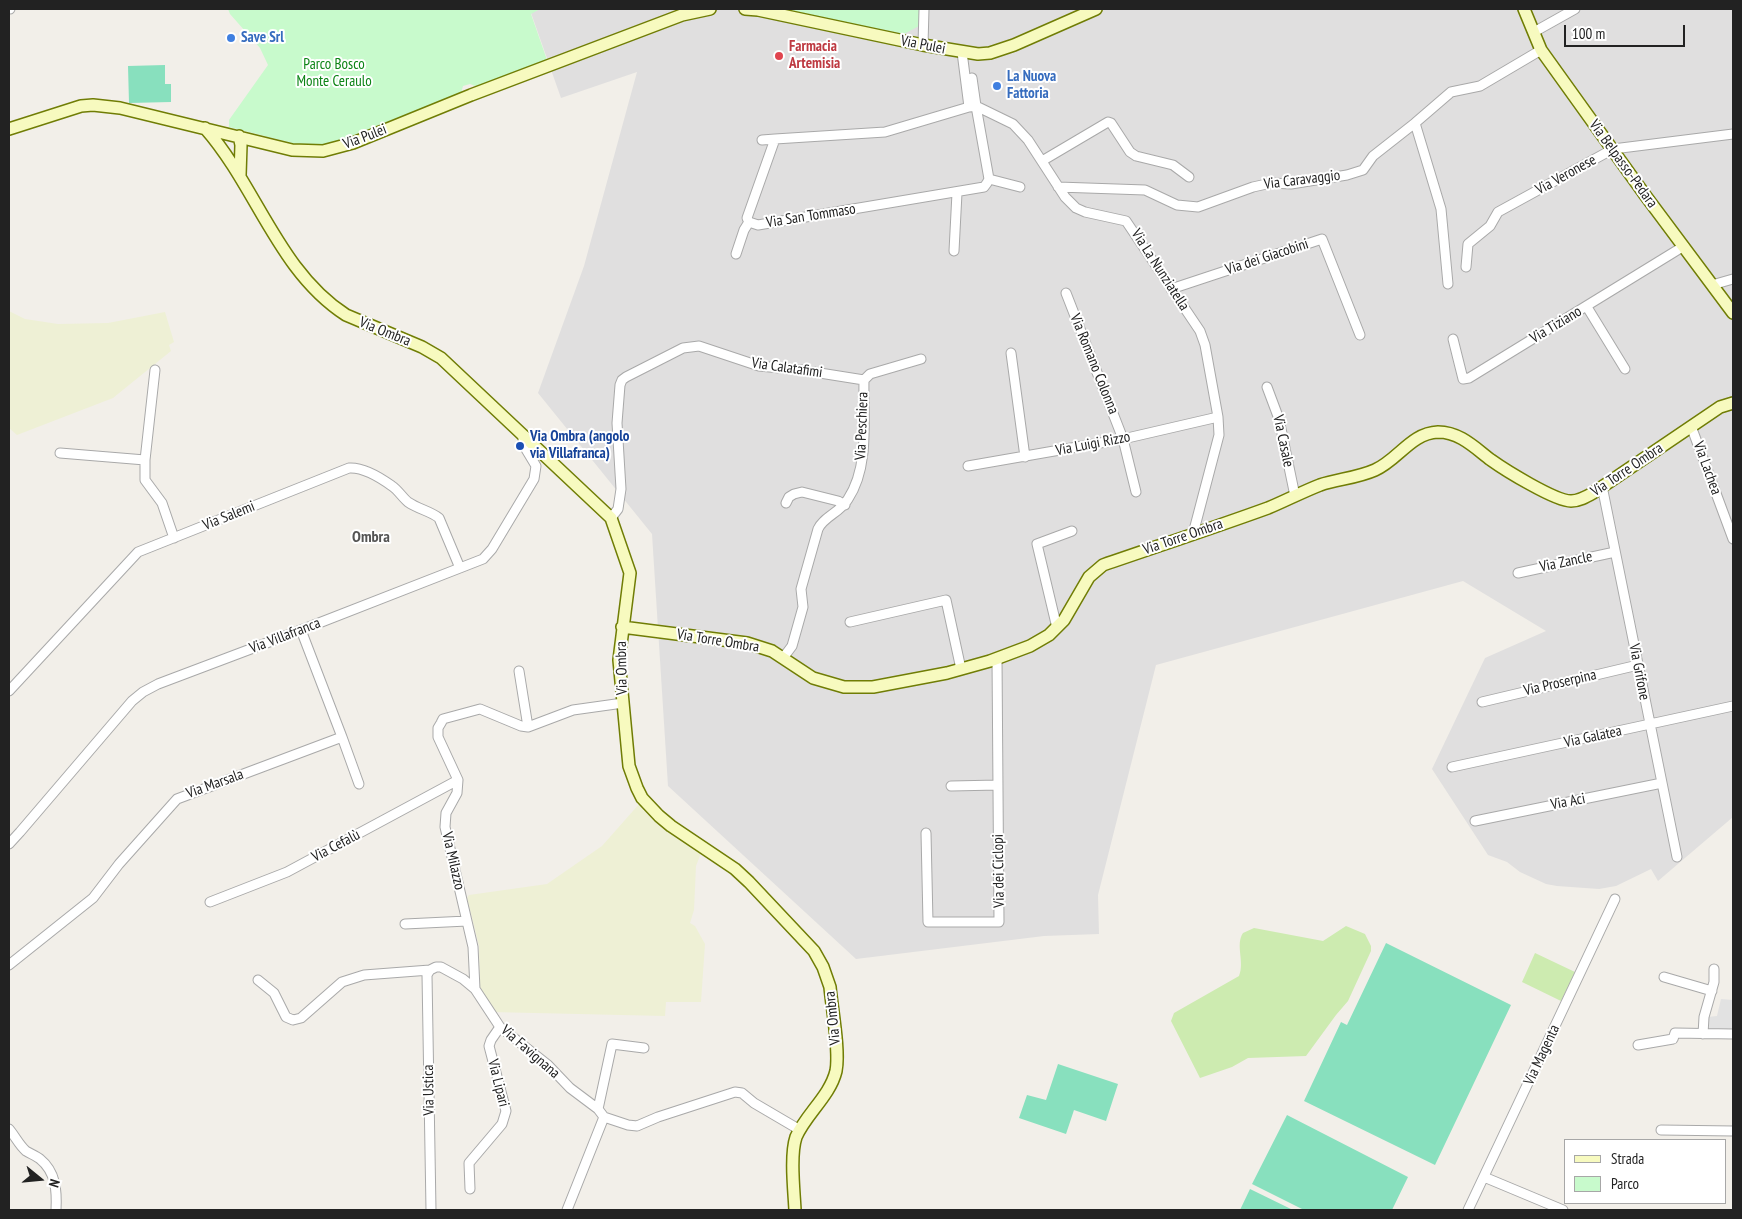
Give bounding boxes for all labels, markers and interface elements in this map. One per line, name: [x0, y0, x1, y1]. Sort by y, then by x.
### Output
scale bar: [1567, 15, 1688, 47]
text: 100 m: [1572, 24, 1605, 43]
place label: Save Srl: [241, 29, 284, 47]
marker: Save Srl: [225, 32, 237, 44]
street label: Via Pulei: [899, 32, 947, 58]
place label: Farmacia Artemisia: [789, 38, 840, 73]
marker: Farmacia Artemisia: [773, 50, 785, 62]
park label: Parco Bosco Monte Ceraulo: [296, 56, 372, 91]
place label: La Nuova Fattoria: [1007, 68, 1056, 103]
marker: La Nuova Fattoria: [991, 80, 1003, 92]
street label: Via Belpasso-Pedara: [1585, 116, 1661, 212]
street label: Via Pulei: [341, 120, 389, 154]
street label: Via Veronese: [1533, 151, 1599, 199]
street label: Via Caravaggio: [1263, 166, 1341, 194]
street label: Via San Tommaso: [765, 200, 857, 232]
street label: Via La Nunziatella: [1127, 226, 1193, 314]
street label: Via dei Giacobini: [1223, 235, 1311, 279]
street label: Via Tiziano: [1527, 303, 1585, 347]
street label: Via Romano Colonna: [1066, 311, 1122, 417]
street label: Via Ombra: [357, 314, 413, 350]
street label: Via Calatafimi: [750, 354, 824, 382]
street label: Via Peschiera: [852, 391, 872, 461]
street label: Via Casale: [1269, 413, 1297, 469]
place label: Via Ombra (angolo via Villafranca): [530, 428, 629, 463]
street label: Via Luigi Rizzo: [1054, 428, 1132, 460]
street label: Via Torre Ombra: [1587, 439, 1667, 501]
street label: Via Lachea: [1689, 439, 1725, 497]
marker: Via Ombra (angolo via Villafranca): [514, 440, 526, 452]
street label: Via Salemi: [200, 497, 258, 535]
street label: Via Torre Ombra: [1141, 515, 1225, 559]
district label: Ombra: [352, 527, 390, 547]
street label: Via Zancle: [1538, 548, 1594, 576]
street label: Via Villafranca: [247, 614, 323, 658]
street label: Via Torre Ombra: [675, 626, 761, 656]
street label: Via Ombra: [613, 641, 631, 695]
street label: Via Grifone: [1625, 642, 1653, 702]
street label: Via Proserpina: [1522, 666, 1598, 700]
street label: Via Galatea: [1563, 722, 1623, 752]
street label: Via Marsala: [184, 765, 246, 803]
street label: Via Aci: [1549, 790, 1587, 814]
street label: Via Cefalù: [309, 826, 363, 866]
street label: Via Milazzo: [438, 830, 468, 892]
street label: Via dei Ciclopi: [989, 834, 1009, 908]
street label: Via Ombra: [821, 990, 845, 1046]
street label: Via Favignana: [497, 1021, 563, 1083]
street label: Via Magenta: [1520, 1022, 1564, 1088]
street label: Via Lipari: [483, 1057, 513, 1109]
street label: Via Ustica: [420, 1064, 438, 1116]
legend: [1564, 1139, 1727, 1204]
text: Strada: [1611, 1149, 1644, 1168]
north arrow: [15, 1154, 65, 1204]
text: Parco: [1611, 1174, 1639, 1193]
text: N: [45, 1177, 64, 1190]

